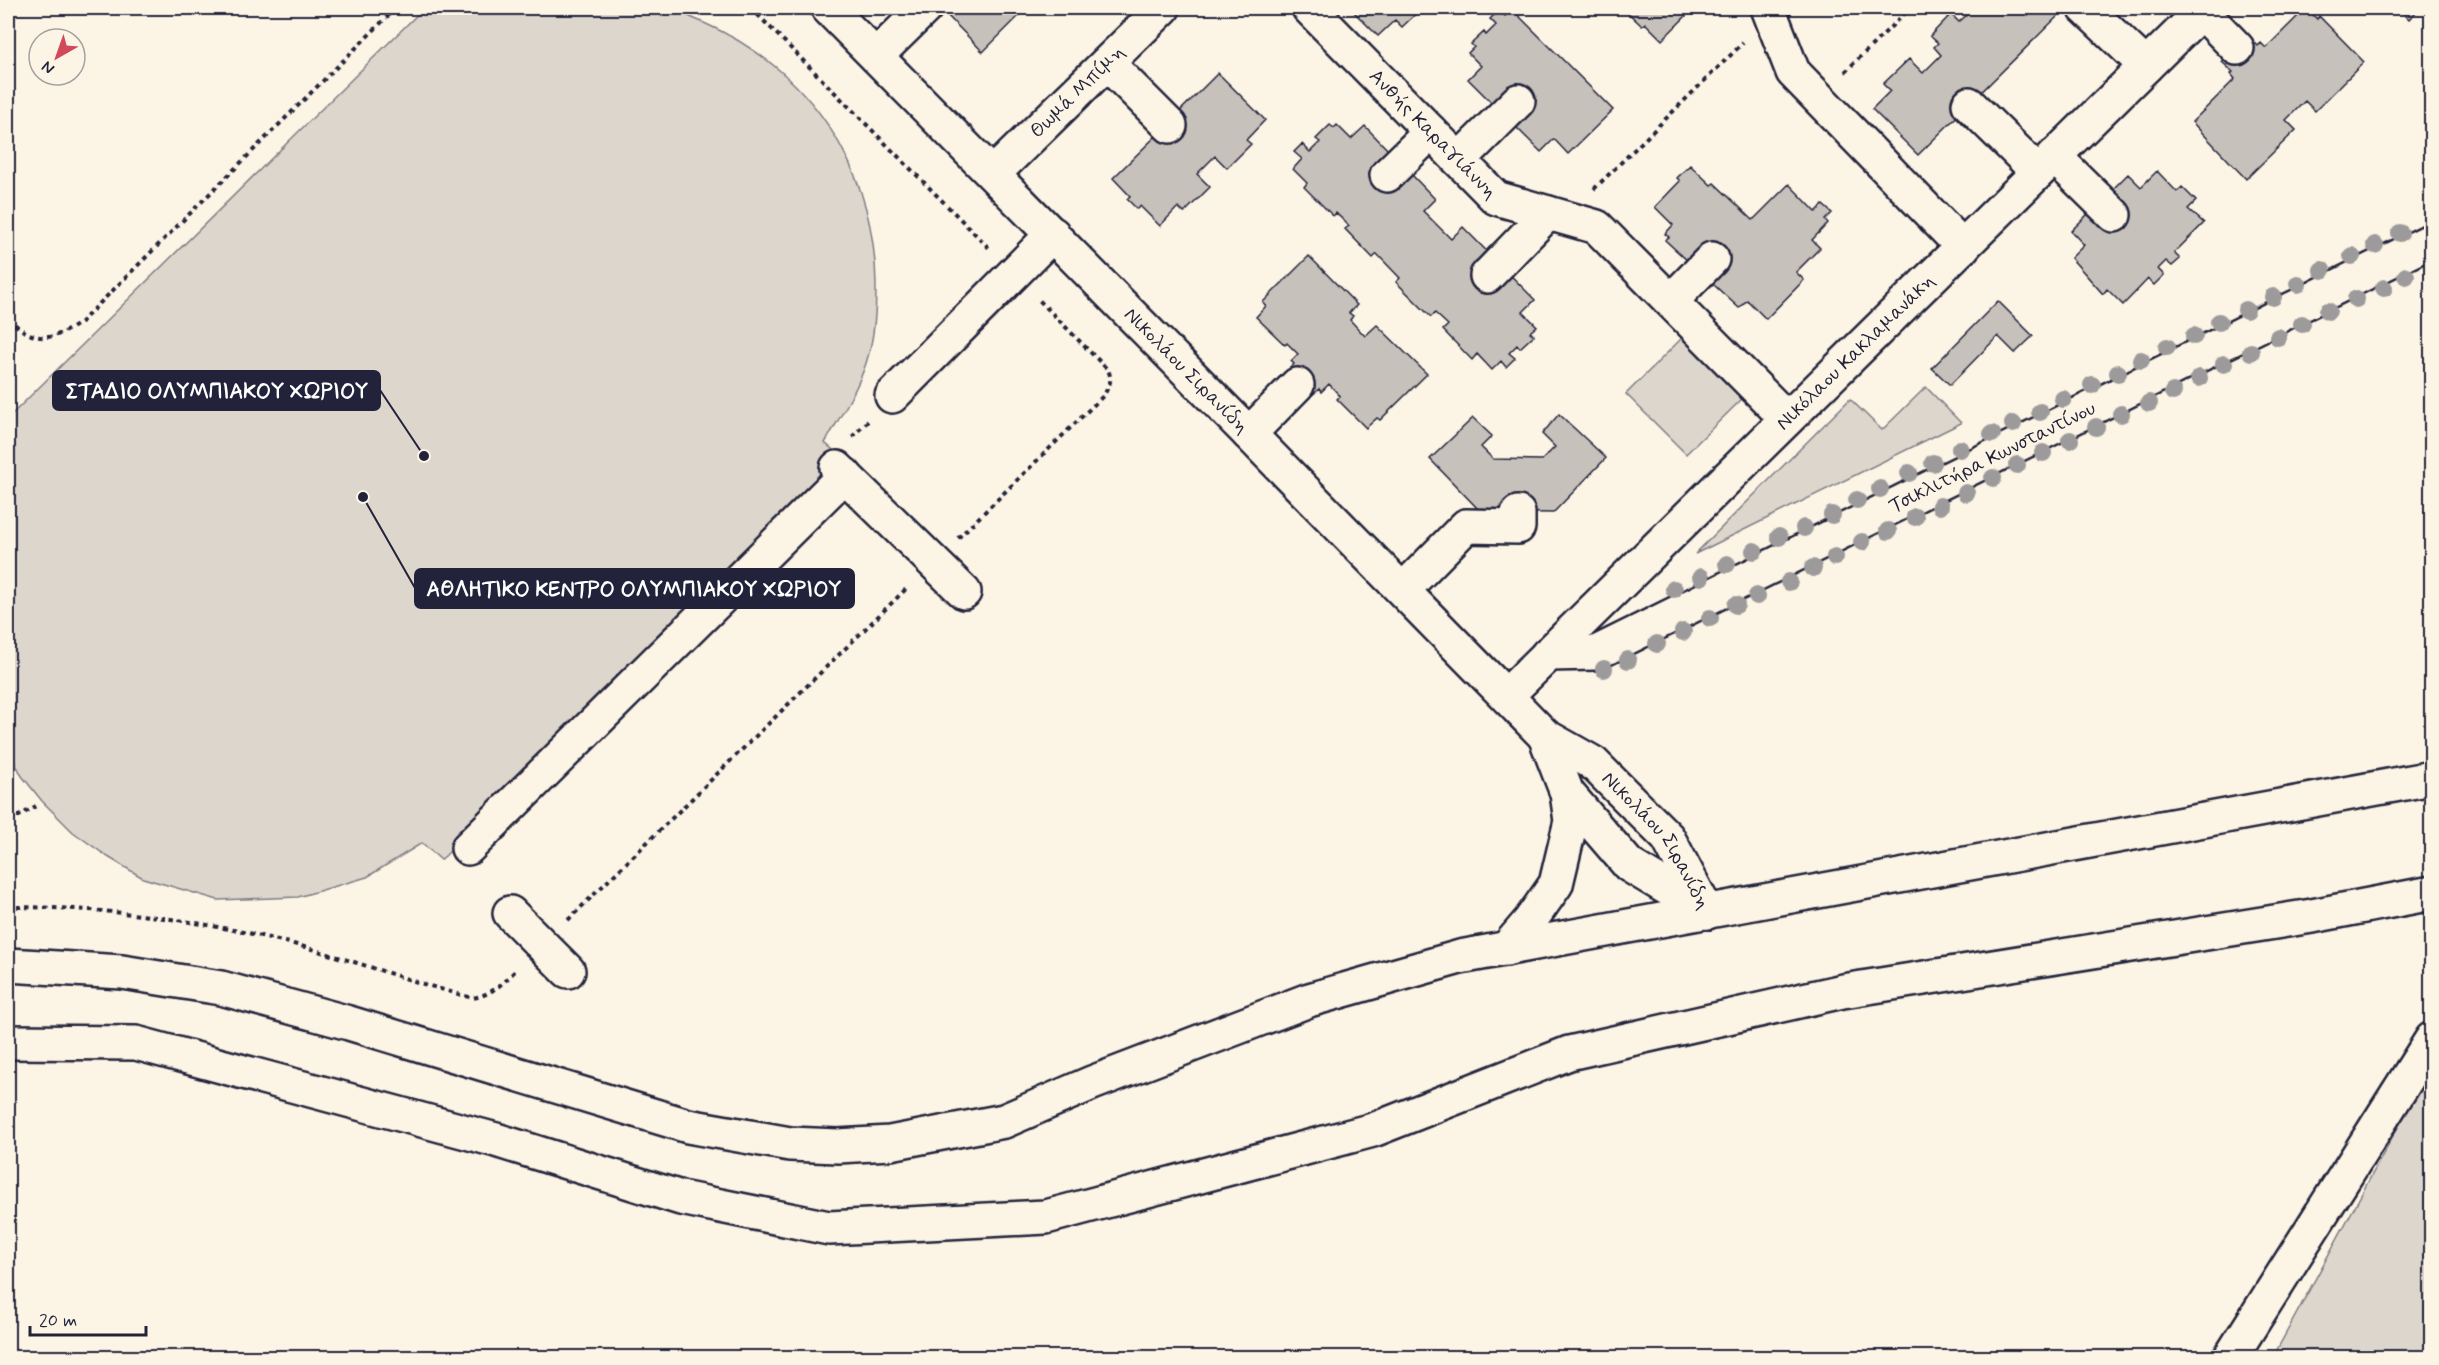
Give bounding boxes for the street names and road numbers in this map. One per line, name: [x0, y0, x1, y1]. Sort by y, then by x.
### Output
street label: Θωμά Μπίμη: [1024, 39, 1131, 144]
street label: Ανθής Καραγιάννη: [1363, 63, 1503, 205]
street label: Νικόλαου Κακλαμανάκη: [1770, 268, 1941, 436]
street label: Νικολάου Σιρανίδη: [1118, 302, 1255, 440]
street label: Τσικλιτήρα Κωνσταντίνου: [1884, 395, 2100, 520]
street label: Νικολάου Σιρανίδη: [1596, 766, 1717, 914]

